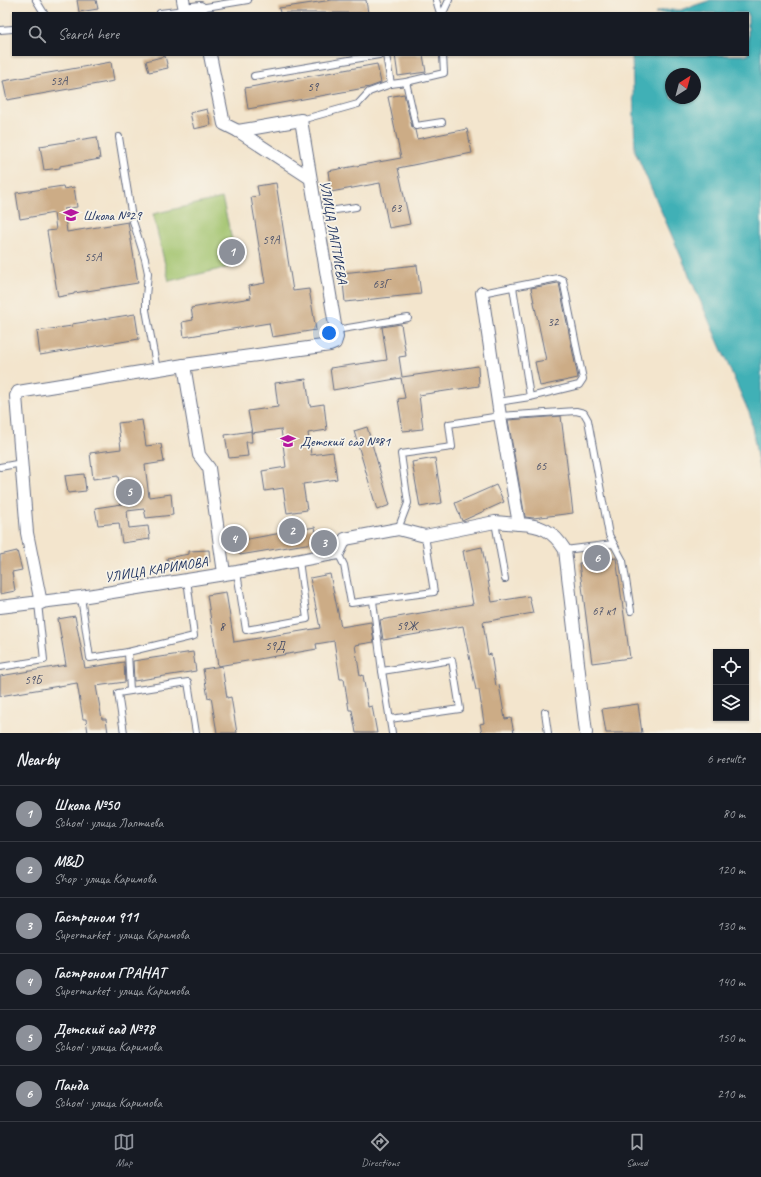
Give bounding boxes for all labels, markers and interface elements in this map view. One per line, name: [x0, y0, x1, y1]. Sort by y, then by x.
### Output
search box: [12, 12, 749, 56]
icon: search: [26, 23, 48, 45]
text: Search here: [58, 25, 119, 44]
north arrow: [665, 68, 701, 104]
house number: 53А: [51, 73, 68, 89]
house number: 59: [308, 79, 320, 95]
street label: УЛИЦА ЛАПТИЕВА: [316, 179, 351, 286]
house number: 63: [391, 200, 403, 216]
school or university icon: Школа №29: [62, 206, 80, 224]
place label: Школа №29: [83, 207, 143, 224]
house number: 59А: [263, 232, 280, 248]
pin: 1: [219, 237, 245, 267]
house number: 55А: [85, 249, 102, 265]
house number: 63Г: [373, 276, 392, 292]
house number: 32: [548, 314, 560, 330]
your location: [319, 323, 339, 343]
school or university icon: Детский сад №81: [279, 432, 297, 450]
place label: Детский сад №81: [300, 433, 391, 450]
house number: 65: [536, 458, 547, 474]
pin: 5: [116, 477, 142, 507]
pin: 2: [279, 516, 305, 546]
pin: 4: [221, 524, 247, 554]
pin: 3: [311, 528, 337, 558]
pin: 6: [584, 543, 610, 573]
street label: УЛИЦА КАРИМОВА: [103, 553, 210, 586]
house number: 67 к1: [592, 603, 616, 619]
house number: 59Ж: [397, 618, 419, 634]
house number: 8: [219, 619, 226, 635]
house number: 59Д: [265, 638, 286, 654]
map controls: [713, 649, 749, 721]
button: locate: [713, 649, 749, 685]
house number: 59Б: [25, 672, 43, 688]
button: layers: [713, 685, 749, 721]
text: Nearby: [16, 749, 59, 770]
text: 6 results: [707, 751, 745, 767]
text: Школа №50: [54, 796, 119, 815]
text: 1: [26, 806, 32, 822]
text: 80 m: [723, 806, 745, 822]
text: School · улица Лаптиева: [54, 815, 163, 831]
text: M&D: [54, 852, 82, 871]
text: 2: [26, 862, 32, 878]
text: 120 m: [717, 862, 745, 878]
text: Shop · улица Каримова: [54, 871, 156, 887]
text: Гастроном 911: [54, 908, 138, 927]
text: 3: [26, 918, 32, 934]
text: 130 m: [717, 918, 745, 934]
text: Supermarket · улица Каримова: [54, 927, 189, 943]
text: Гастроном ГРАНАТ: [54, 964, 166, 983]
text: 4: [26, 974, 32, 990]
text: 140 m: [717, 974, 745, 990]
text: Supermarket · улица Каримова: [54, 983, 189, 999]
text: Детский сад №78: [54, 1020, 155, 1039]
text: 5: [26, 1030, 32, 1046]
text: 150 m: [717, 1030, 745, 1046]
text: School · улица Каримова: [54, 1039, 162, 1055]
text: Панда: [54, 1076, 88, 1095]
text: 6: [26, 1086, 32, 1102]
text: 210 m: [717, 1086, 745, 1102]
text: School · улица Каримова: [54, 1095, 162, 1111]
tab: Map: [113, 1131, 135, 1169]
tab: Directions: [361, 1131, 400, 1169]
tab: Saved: [626, 1131, 648, 1169]

